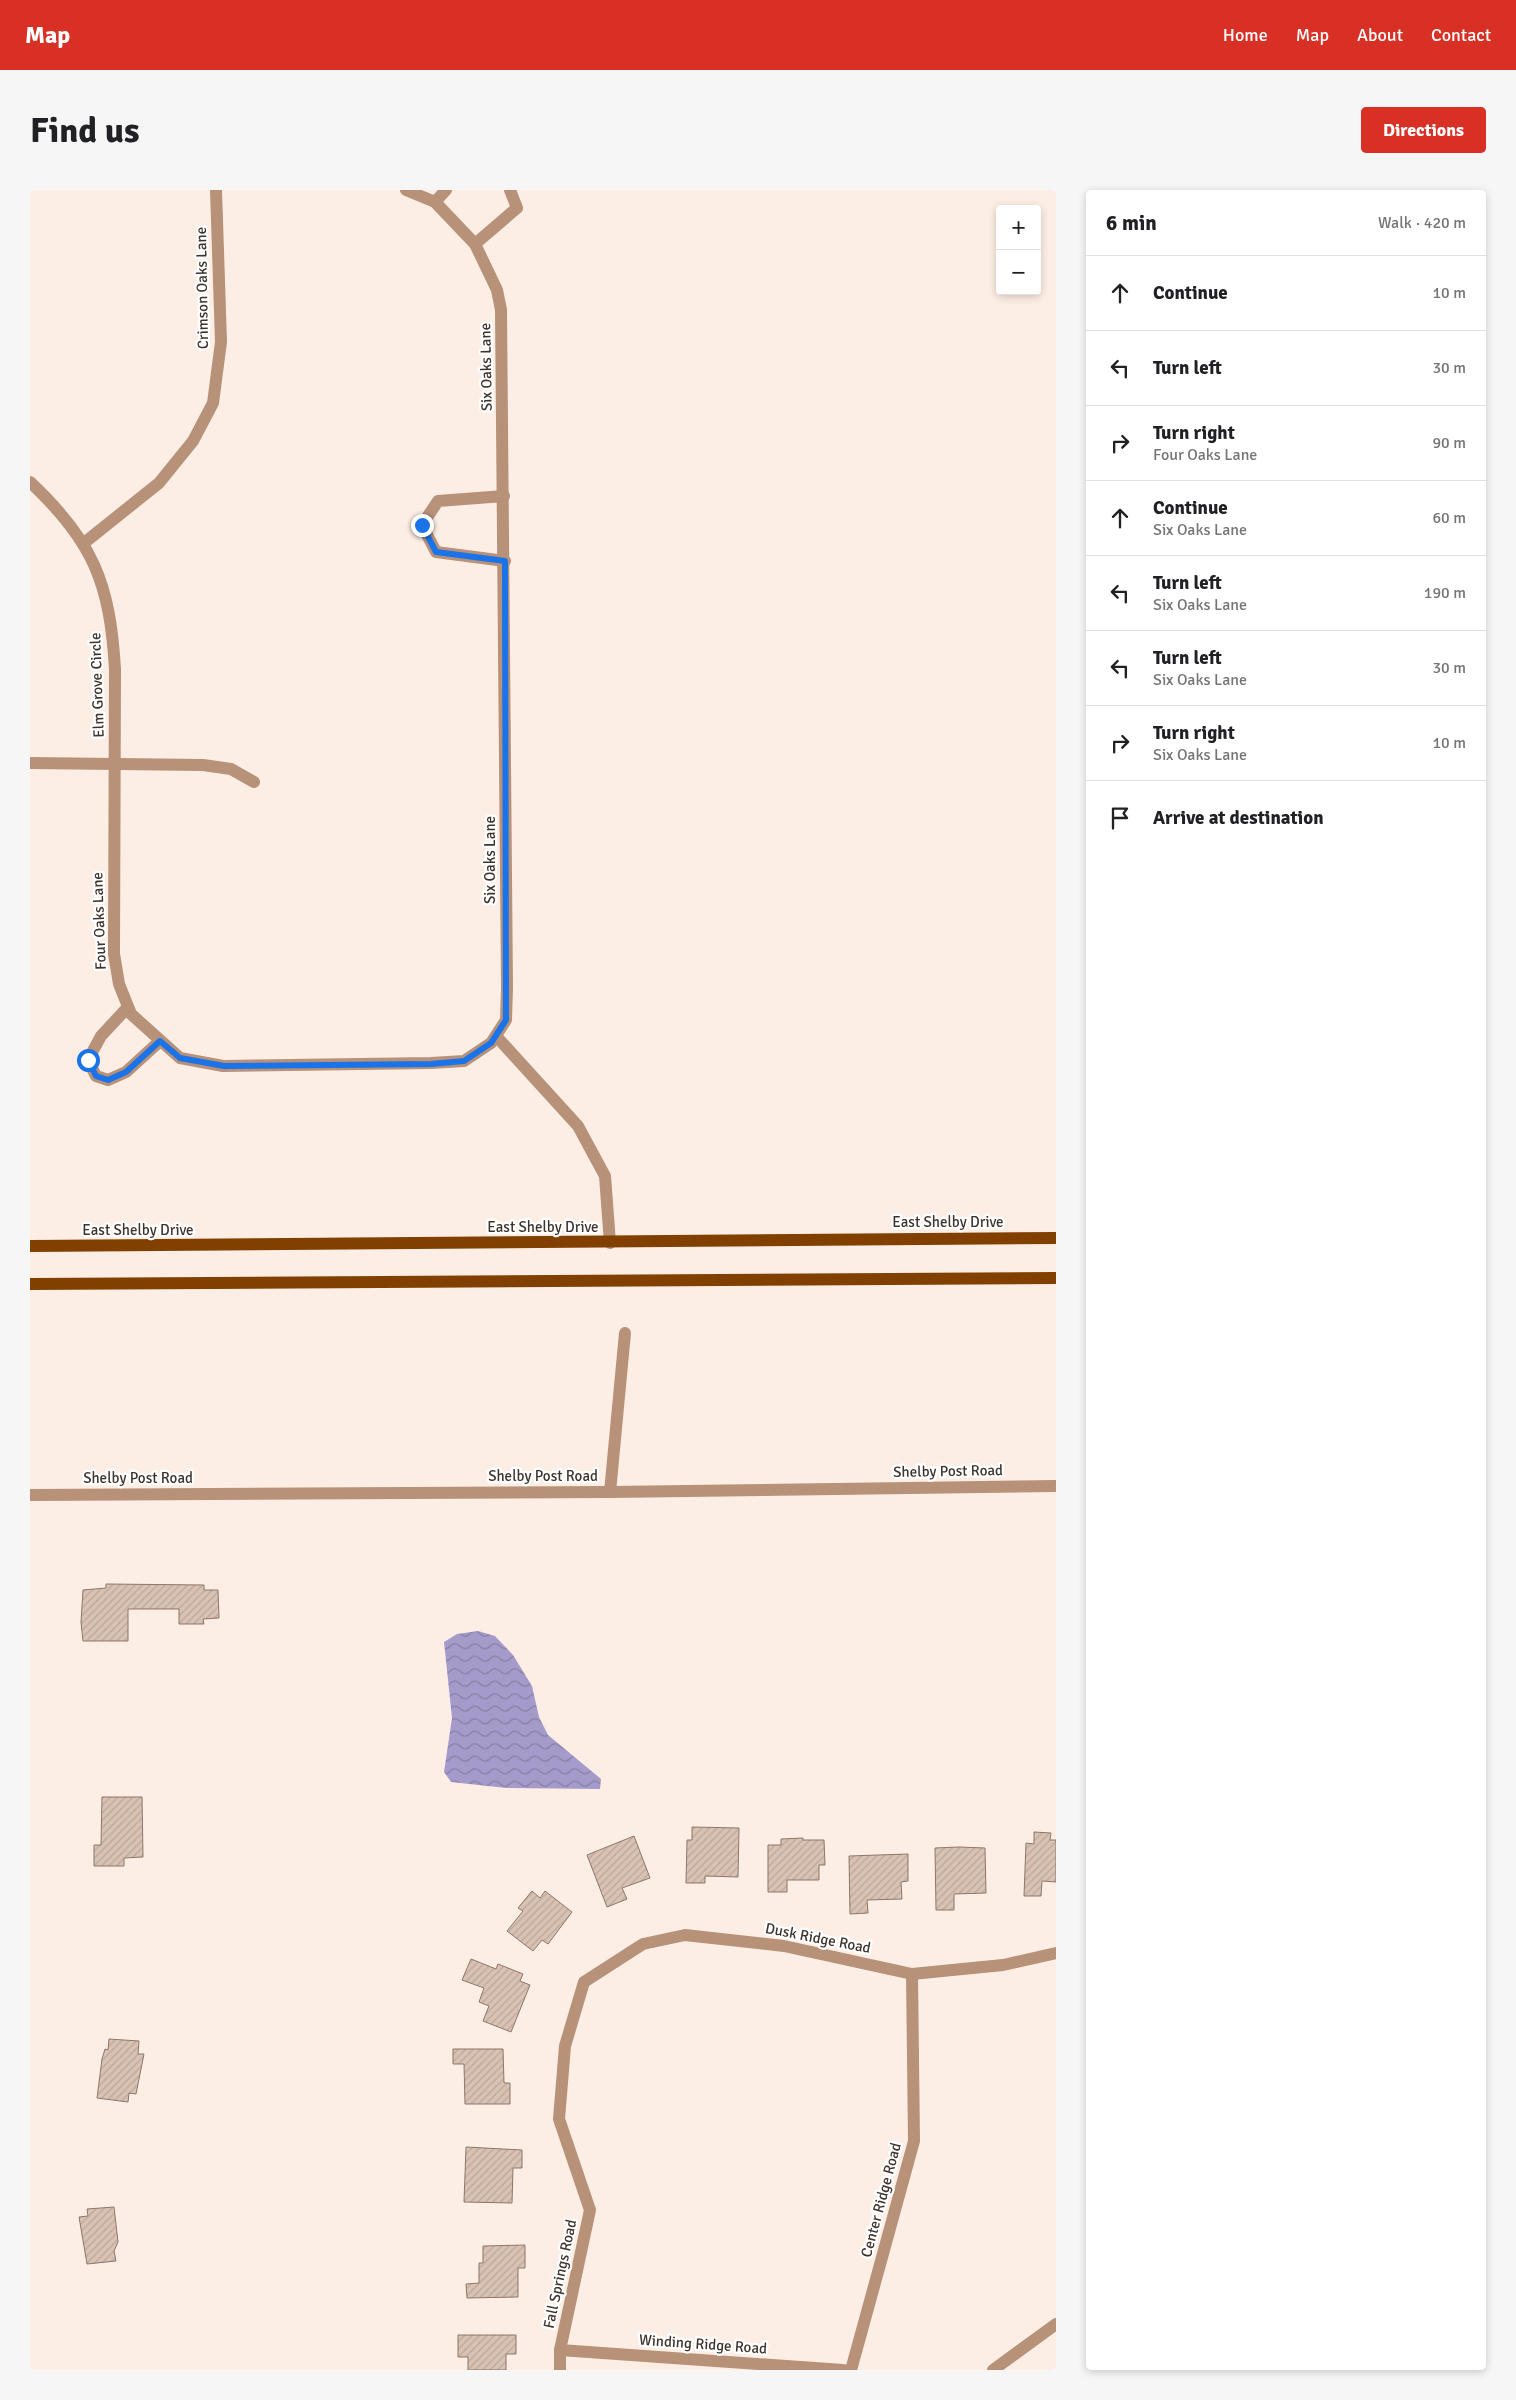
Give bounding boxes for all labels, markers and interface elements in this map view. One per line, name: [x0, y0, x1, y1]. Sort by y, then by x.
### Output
text: Map: [25, 20, 70, 50]
text: Home: [1223, 24, 1268, 46]
text: Map: [1296, 24, 1329, 46]
text: About: [1357, 24, 1403, 46]
text: Contact: [1431, 24, 1491, 46]
button: Directions: [1361, 107, 1486, 153]
text: Find us: [30, 109, 140, 152]
map controls: [996, 205, 1041, 295]
button: +: [996, 205, 1041, 250]
text: 6 min: [1106, 210, 1157, 236]
text: Walk · 420 m: [1378, 213, 1466, 233]
street label: Crimson Oaks Lane: [192, 227, 212, 349]
button: −: [996, 250, 1041, 295]
icon: ahead: [1106, 279, 1134, 307]
text: Continue: [1153, 281, 1228, 305]
text: 10 m: [1432, 283, 1466, 303]
street label: Six Oaks Lane: [476, 323, 496, 411]
icon: left: [1106, 354, 1134, 382]
text: Turn left: [1153, 356, 1222, 380]
text: 30 m: [1432, 358, 1466, 378]
text: Turn right: [1153, 421, 1235, 445]
icon: right: [1106, 429, 1134, 457]
text: 90 m: [1432, 433, 1466, 453]
text: Four Oaks Lane: [1153, 445, 1257, 465]
text: Continue: [1153, 496, 1228, 520]
icon: ahead: [1106, 504, 1134, 532]
text: 60 m: [1432, 508, 1466, 528]
route end: [411, 514, 434, 537]
text: Six Oaks Lane: [1153, 520, 1247, 540]
text: Turn left: [1153, 571, 1222, 595]
icon: left: [1106, 579, 1134, 607]
text: 190 m: [1424, 583, 1466, 603]
text: Six Oaks Lane: [1153, 595, 1247, 615]
street label: Elm Grove Circle: [86, 632, 108, 738]
text: Turn left: [1153, 646, 1222, 670]
icon: left: [1106, 654, 1134, 682]
text: 30 m: [1432, 658, 1466, 678]
text: Six Oaks Lane: [1153, 670, 1247, 690]
text: Turn right: [1153, 721, 1235, 745]
icon: right: [1106, 729, 1134, 757]
text: 10 m: [1432, 733, 1466, 753]
text: Six Oaks Lane: [1153, 745, 1247, 765]
icon: arrive: [1106, 804, 1134, 832]
text: Arrive at destination: [1153, 806, 1324, 830]
street label: Six Oaks Lane: [481, 816, 499, 904]
street label: Four Oaks Lane: [88, 872, 110, 970]
route start: [77, 1049, 100, 1072]
street label: East Shelby Drive: [892, 1213, 1004, 1231]
street label: East Shelby Drive: [487, 1218, 599, 1236]
street label: East Shelby Drive: [82, 1221, 194, 1239]
street label: Shelby Post Road: [893, 1461, 1003, 1481]
street label: Shelby Post Road: [488, 1467, 598, 1485]
street label: Shelby Post Road: [83, 1469, 193, 1487]
street label: Dusk Ridge Road: [764, 1919, 872, 1957]
street label: Center Ridge Road: [857, 2141, 905, 2259]
street label: Fall Springs Road: [540, 2218, 580, 2330]
street label: Winding Ridge Road: [638, 2331, 768, 2357]

